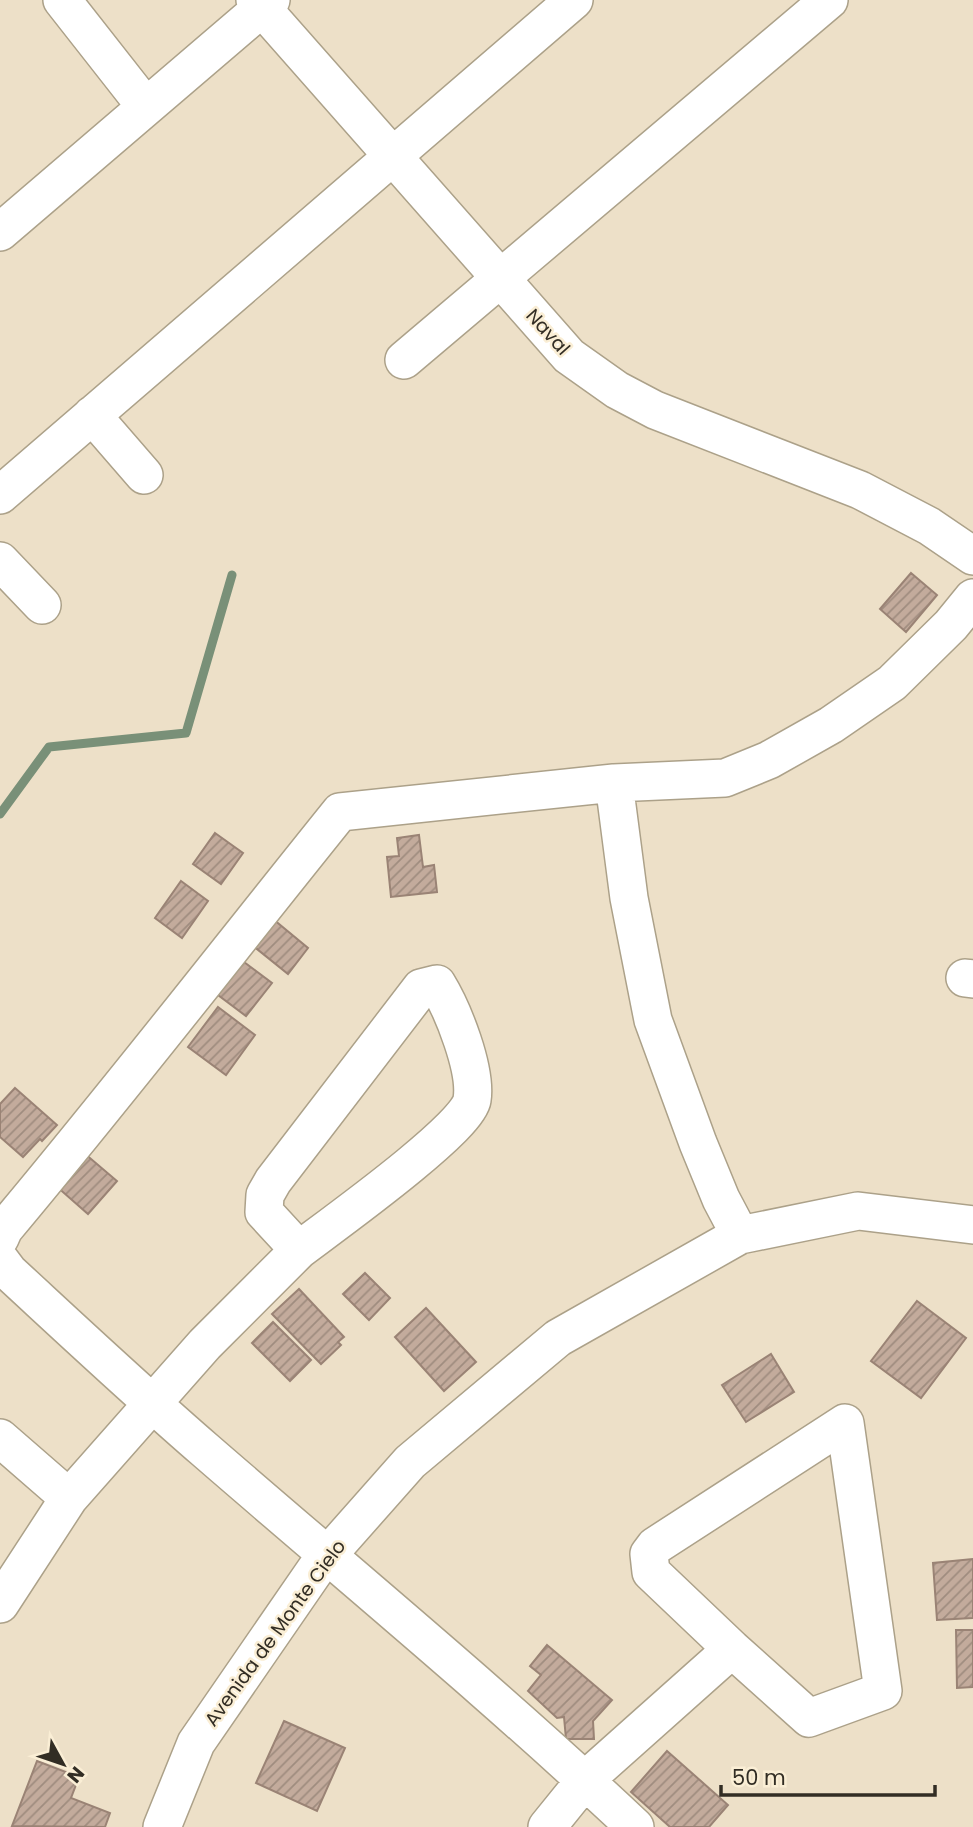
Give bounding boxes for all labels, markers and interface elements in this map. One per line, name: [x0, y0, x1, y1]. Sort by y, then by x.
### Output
street label: Naval: [520, 303, 576, 361]
street label: Avenida de Monte Cielo: [198, 1534, 352, 1732]
north arrow: [28, 1729, 98, 1799]
scale bar: [721, 1754, 934, 1798]
text: N: [61, 1760, 91, 1789]
text: 50 m: [732, 1763, 786, 1792]

